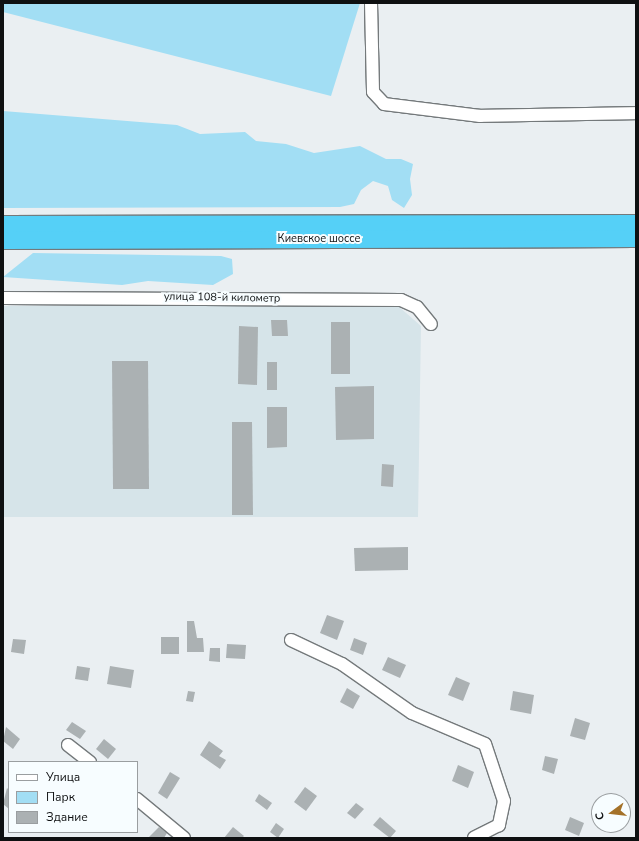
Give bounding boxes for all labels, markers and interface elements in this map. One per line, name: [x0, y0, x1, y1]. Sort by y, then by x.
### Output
street label: Киевское шоссе: [278, 232, 360, 246]
street label: улица 108-й километр: [164, 290, 280, 306]
legend: [8, 761, 138, 833]
text: Улица: [46, 769, 80, 785]
text: Парк: [46, 789, 75, 805]
north arrow: [591, 793, 631, 833]
text: Здание: [46, 809, 88, 825]
text: С: [592, 810, 608, 822]

